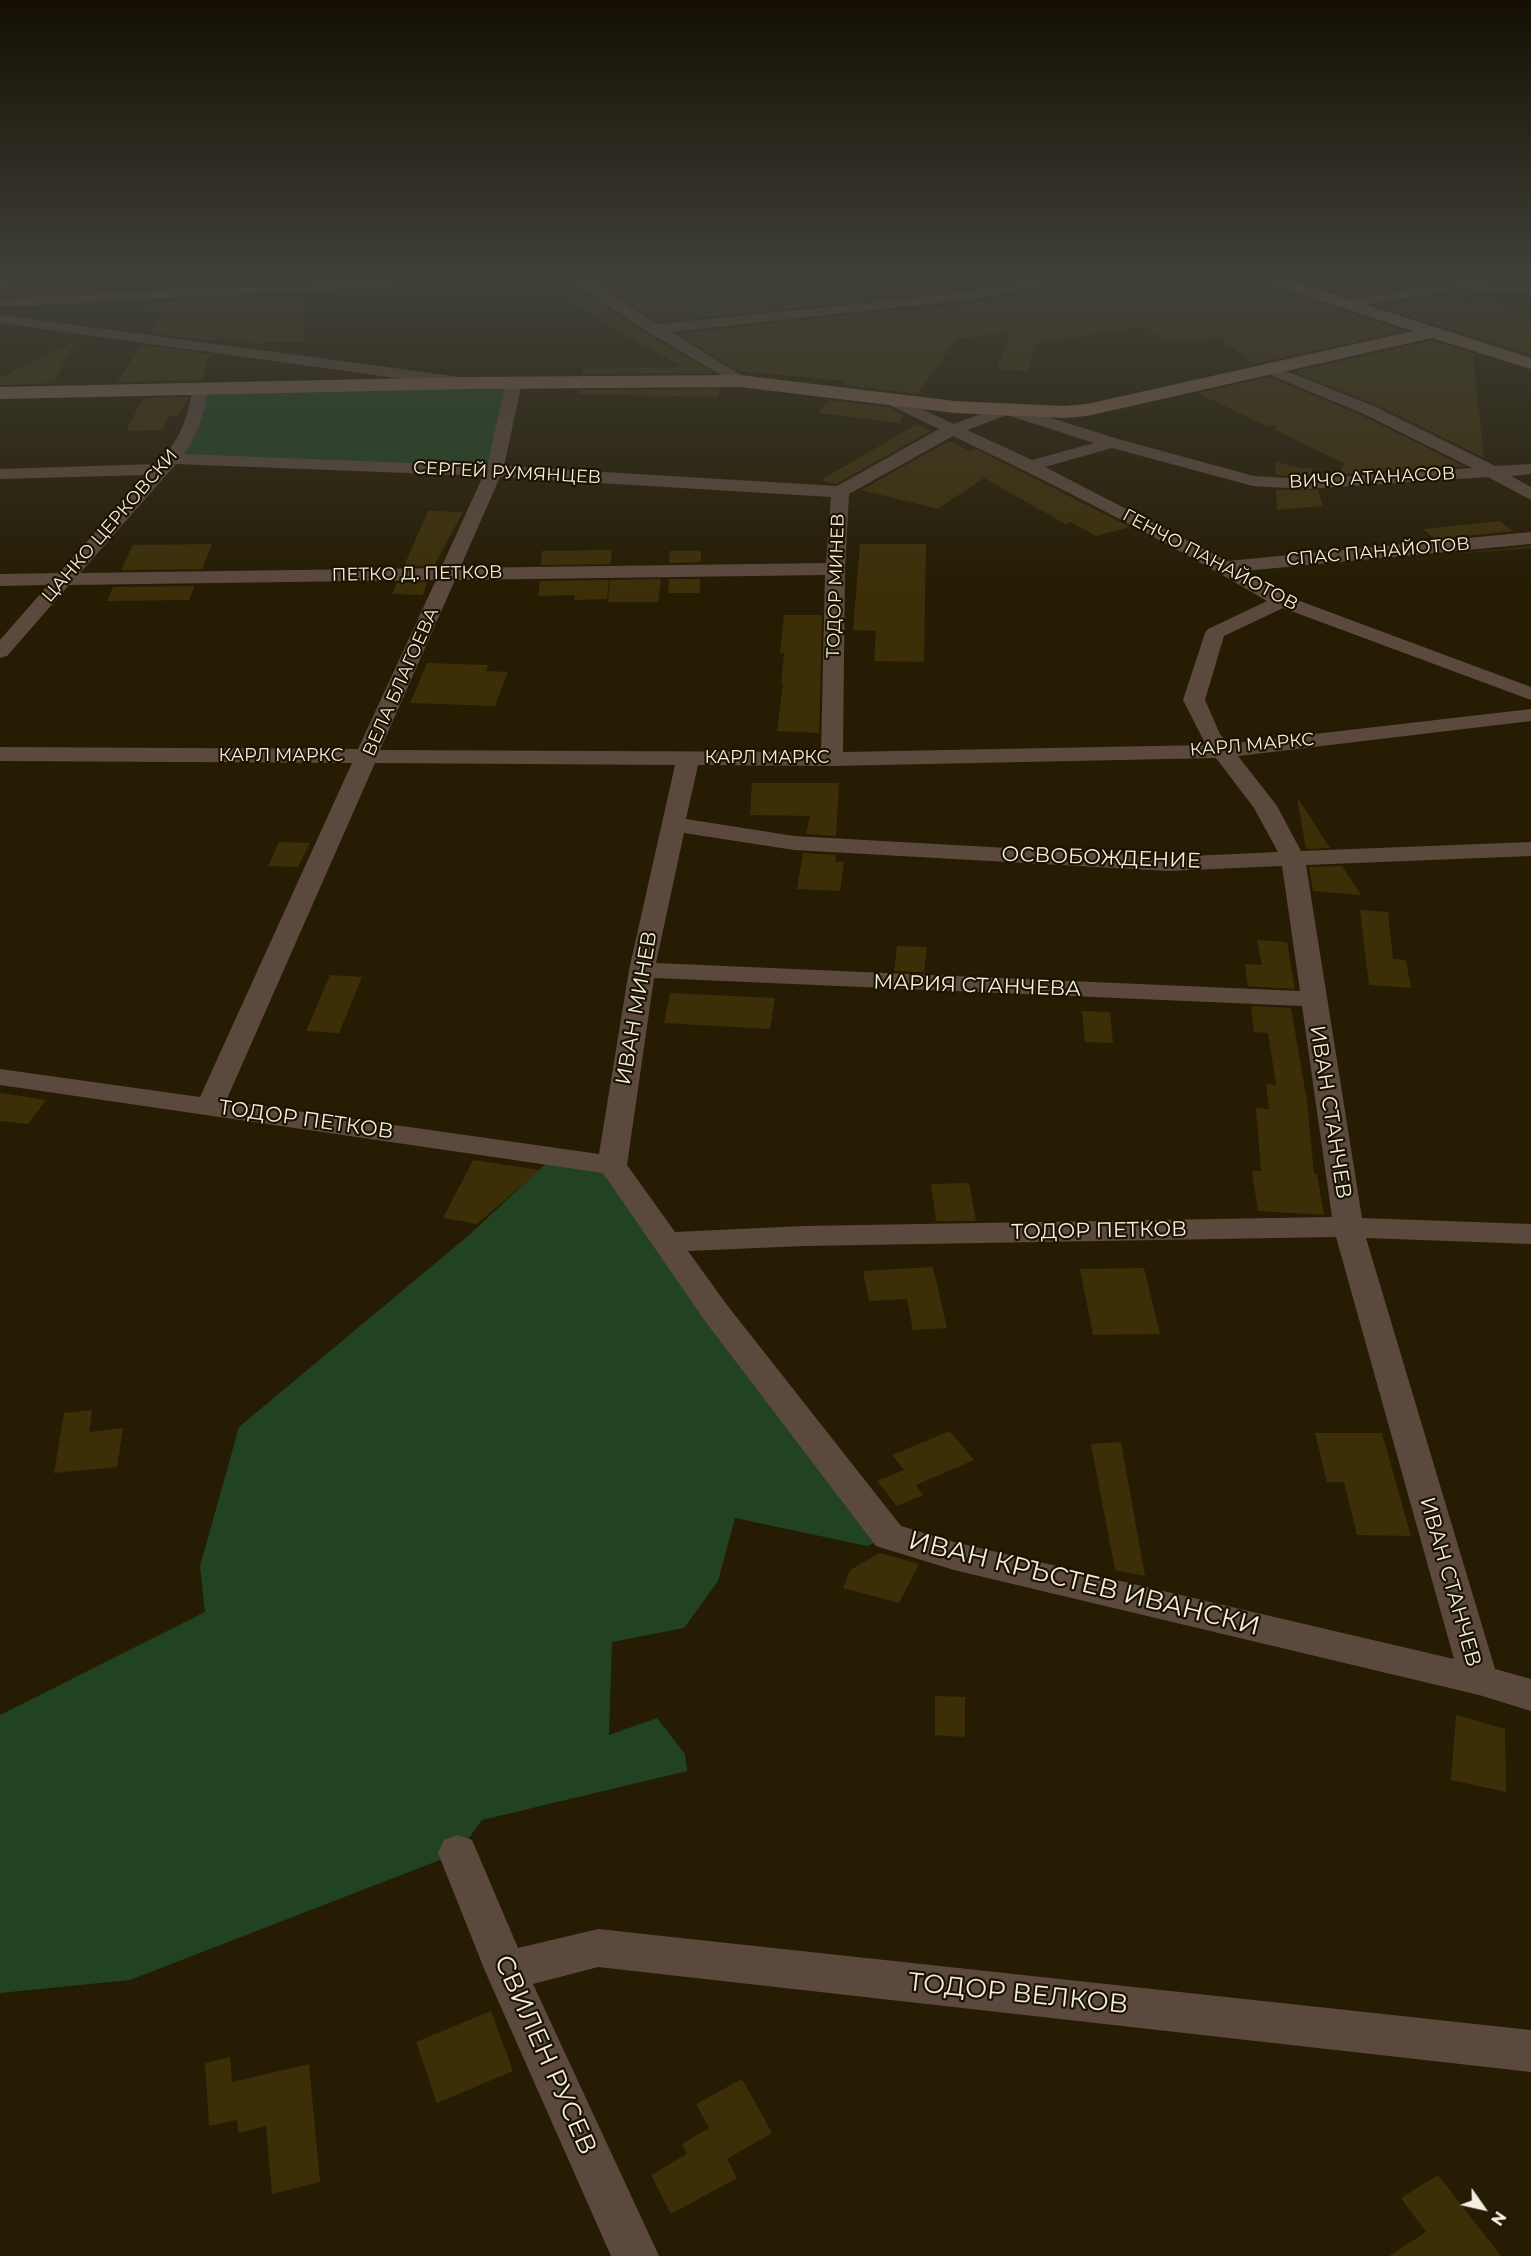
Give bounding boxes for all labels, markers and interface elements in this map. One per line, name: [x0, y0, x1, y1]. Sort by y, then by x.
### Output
street label: ЦАНКО ЦЕРКОВСКИ: [38, 445, 182, 607]
street label: СЕРГЕЙ РУМЯНЦЕВ: [412, 457, 602, 489]
street label: ВИЧО АТАНАСОВ: [1288, 463, 1456, 493]
street label: ГЕНЧО ПАНАЙОТОВ: [1119, 505, 1301, 615]
street label: ТОДОР МИНЕВ: [823, 513, 849, 659]
street label: СПАС ПАНАЙОТОВ: [1285, 533, 1471, 571]
street label: ПЕТКО Д. ПЕТКОВ: [331, 562, 503, 586]
street label: ВЕЛА БЛАГОЕВА: [359, 604, 443, 760]
street label: КАРЛ МАРКС: [1189, 729, 1315, 761]
street label: КАРЛ МАРКС: [219, 745, 343, 767]
street label: КАРЛ МАРКС: [705, 747, 829, 769]
street label: ОСВОБОЖДЕНИЕ: [1001, 842, 1201, 874]
street label: ИВАН МИНЕВ: [611, 929, 663, 1087]
street label: МАРИЯ СТАНЧЕВА: [873, 970, 1081, 1002]
street label: ИВАН СТАНЧЕВ: [1304, 1024, 1356, 1200]
street label: ТОДОР ПЕТКОВ: [217, 1095, 395, 1145]
street label: ТОДОР ПЕТКОВ: [1011, 1217, 1187, 1245]
street label: ИВАН СТАНЧЕВ: [1414, 1494, 1486, 1670]
street label: ИВАН КРЪСТЕВ ИВАНСКИ: [905, 1525, 1263, 1643]
street label: СВИЛЕН РУСЕВ: [487, 1950, 603, 2160]
street label: ТОДОР ВЕЛКОВ: [907, 1967, 1129, 2021]
north arrow: [1453, 2178, 1513, 2238]
text: N: [1487, 2208, 1510, 2229]

